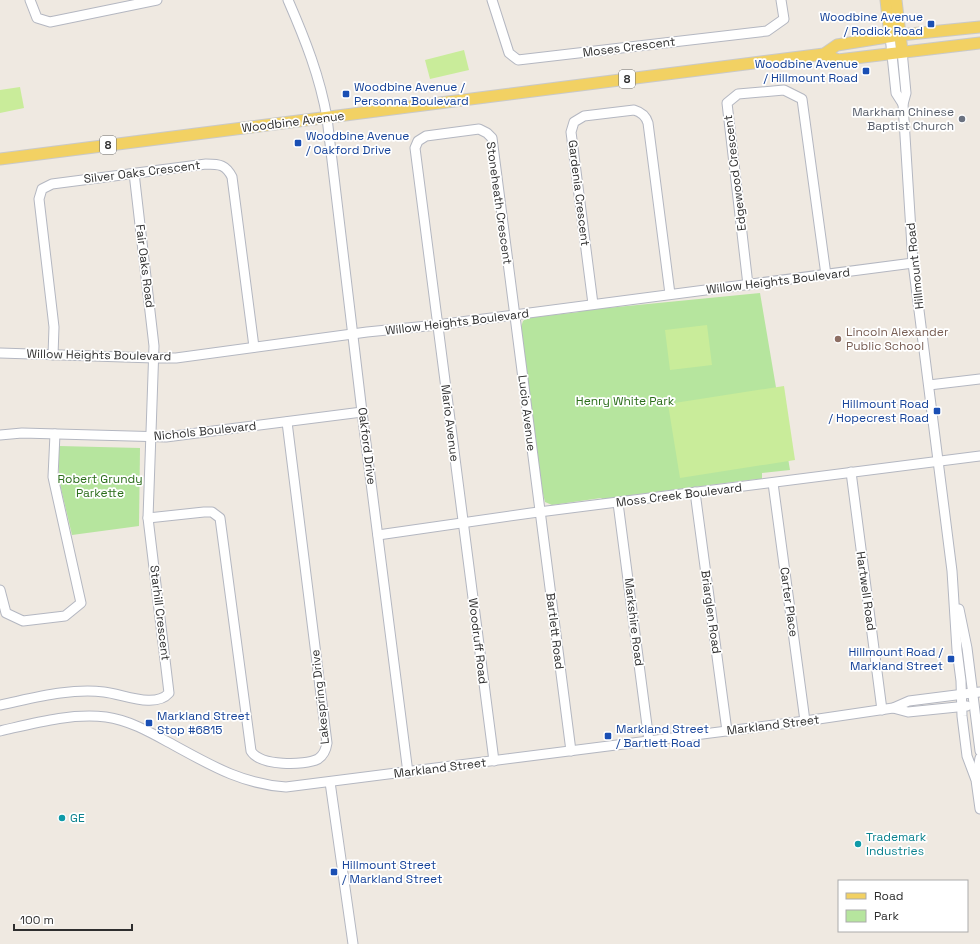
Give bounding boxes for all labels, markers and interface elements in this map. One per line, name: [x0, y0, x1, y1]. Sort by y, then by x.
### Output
place label: Woodbine Avenue / Rodick Road: [820, 9, 923, 39]
marker: Woodbine Avenue / Rodick Road: [926, 19, 936, 29]
street label: Moses Crescent: [582, 33, 676, 61]
place label: Woodbine Avenue / Hillmount Road: [755, 56, 858, 86]
marker: Woodbine Avenue / Hillmount Road: [861, 66, 871, 76]
road number: 8: [619, 70, 635, 88]
place label: Woodbine Avenue / Personna Boulevard: [354, 79, 469, 109]
marker: Woodbine Avenue / Personna Boulevard: [341, 89, 351, 99]
place label: Markham Chinese Baptist Church: [852, 104, 954, 134]
street label: Woodbine Avenue: [241, 108, 345, 136]
street label: Edgewood Crescent: [720, 114, 750, 232]
marker: Markham Chinese Baptist Church: [957, 114, 967, 124]
place label: Woodbine Avenue / Oakford Drive: [306, 128, 409, 158]
road number: 8: [100, 136, 116, 154]
marker: Woodbine Avenue / Oakford Drive: [293, 138, 303, 148]
street label: Gardenia Crescent: [565, 139, 593, 247]
street label: Stoneheath Crescent: [482, 141, 516, 265]
street label: Silver Oaks Crescent: [83, 157, 201, 187]
street label: Hillmount Road: [902, 222, 928, 310]
street label: Fair Oaks Road: [132, 223, 158, 309]
street label: Willow Heights Boulevard: [705, 264, 851, 298]
street label: Willow Heights Boulevard: [384, 305, 530, 339]
place label: Lincoln Alexander Public School: [846, 324, 949, 354]
marker: Lincoln Alexander Public School: [833, 334, 843, 344]
street label: Willow Heights Boulevard: [26, 346, 172, 364]
street label: Lucio Avenue: [514, 374, 540, 452]
street label: Mario Avenue: [437, 384, 463, 462]
park label: Henry White Park: [576, 393, 675, 409]
place label: Hillmount Road / Hopecrest Road: [829, 396, 929, 426]
street label: Oakford Drive: [354, 406, 380, 486]
marker: Hillmount Road / Hopecrest Road: [932, 406, 942, 416]
street label: Nichols Boulevard: [153, 418, 257, 444]
park label: Robert Grundy Parkette: [57, 471, 143, 501]
street label: Moss Creek Boulevard: [615, 479, 743, 511]
street label: Hartwell Road: [853, 550, 879, 632]
street label: Starhill Crescent: [146, 564, 174, 662]
street label: Carter Place: [776, 566, 802, 638]
street label: Briarglen Road: [697, 569, 725, 655]
street label: Markshire Road: [621, 577, 647, 667]
street label: Bartlett Road: [542, 592, 568, 670]
street label: Woodruff Road: [465, 597, 491, 685]
place label: Hillmount Road / Markland Street: [848, 644, 944, 674]
street label: Lakespring Drive: [307, 649, 333, 745]
marker: Hillmount Road / Markland Street: [946, 654, 956, 664]
place label: Markland Street Stop #6815: [157, 708, 250, 738]
street label: Markland Street: [726, 711, 820, 739]
marker: Markland Street Stop #6815: [144, 718, 154, 728]
place label: Markland Street / Bartlett Road: [616, 721, 709, 751]
marker: Markland Street / Bartlett Road: [603, 731, 613, 741]
street label: Markland Street: [393, 754, 487, 782]
place label: GE: [70, 810, 85, 826]
marker: GE: [57, 813, 67, 823]
place label: Trademark Industries: [866, 829, 927, 859]
marker: Trademark Industries: [853, 839, 863, 849]
place label: Hillmount Street / Markland Street: [342, 857, 442, 887]
marker: Hillmount Street / Markland Street: [329, 867, 339, 877]
legend: [838, 880, 968, 932]
text: Road: [874, 888, 903, 904]
scale bar: [14, 906, 132, 932]
text: Park: [874, 908, 899, 924]
text: 100 m: [20, 912, 54, 928]

